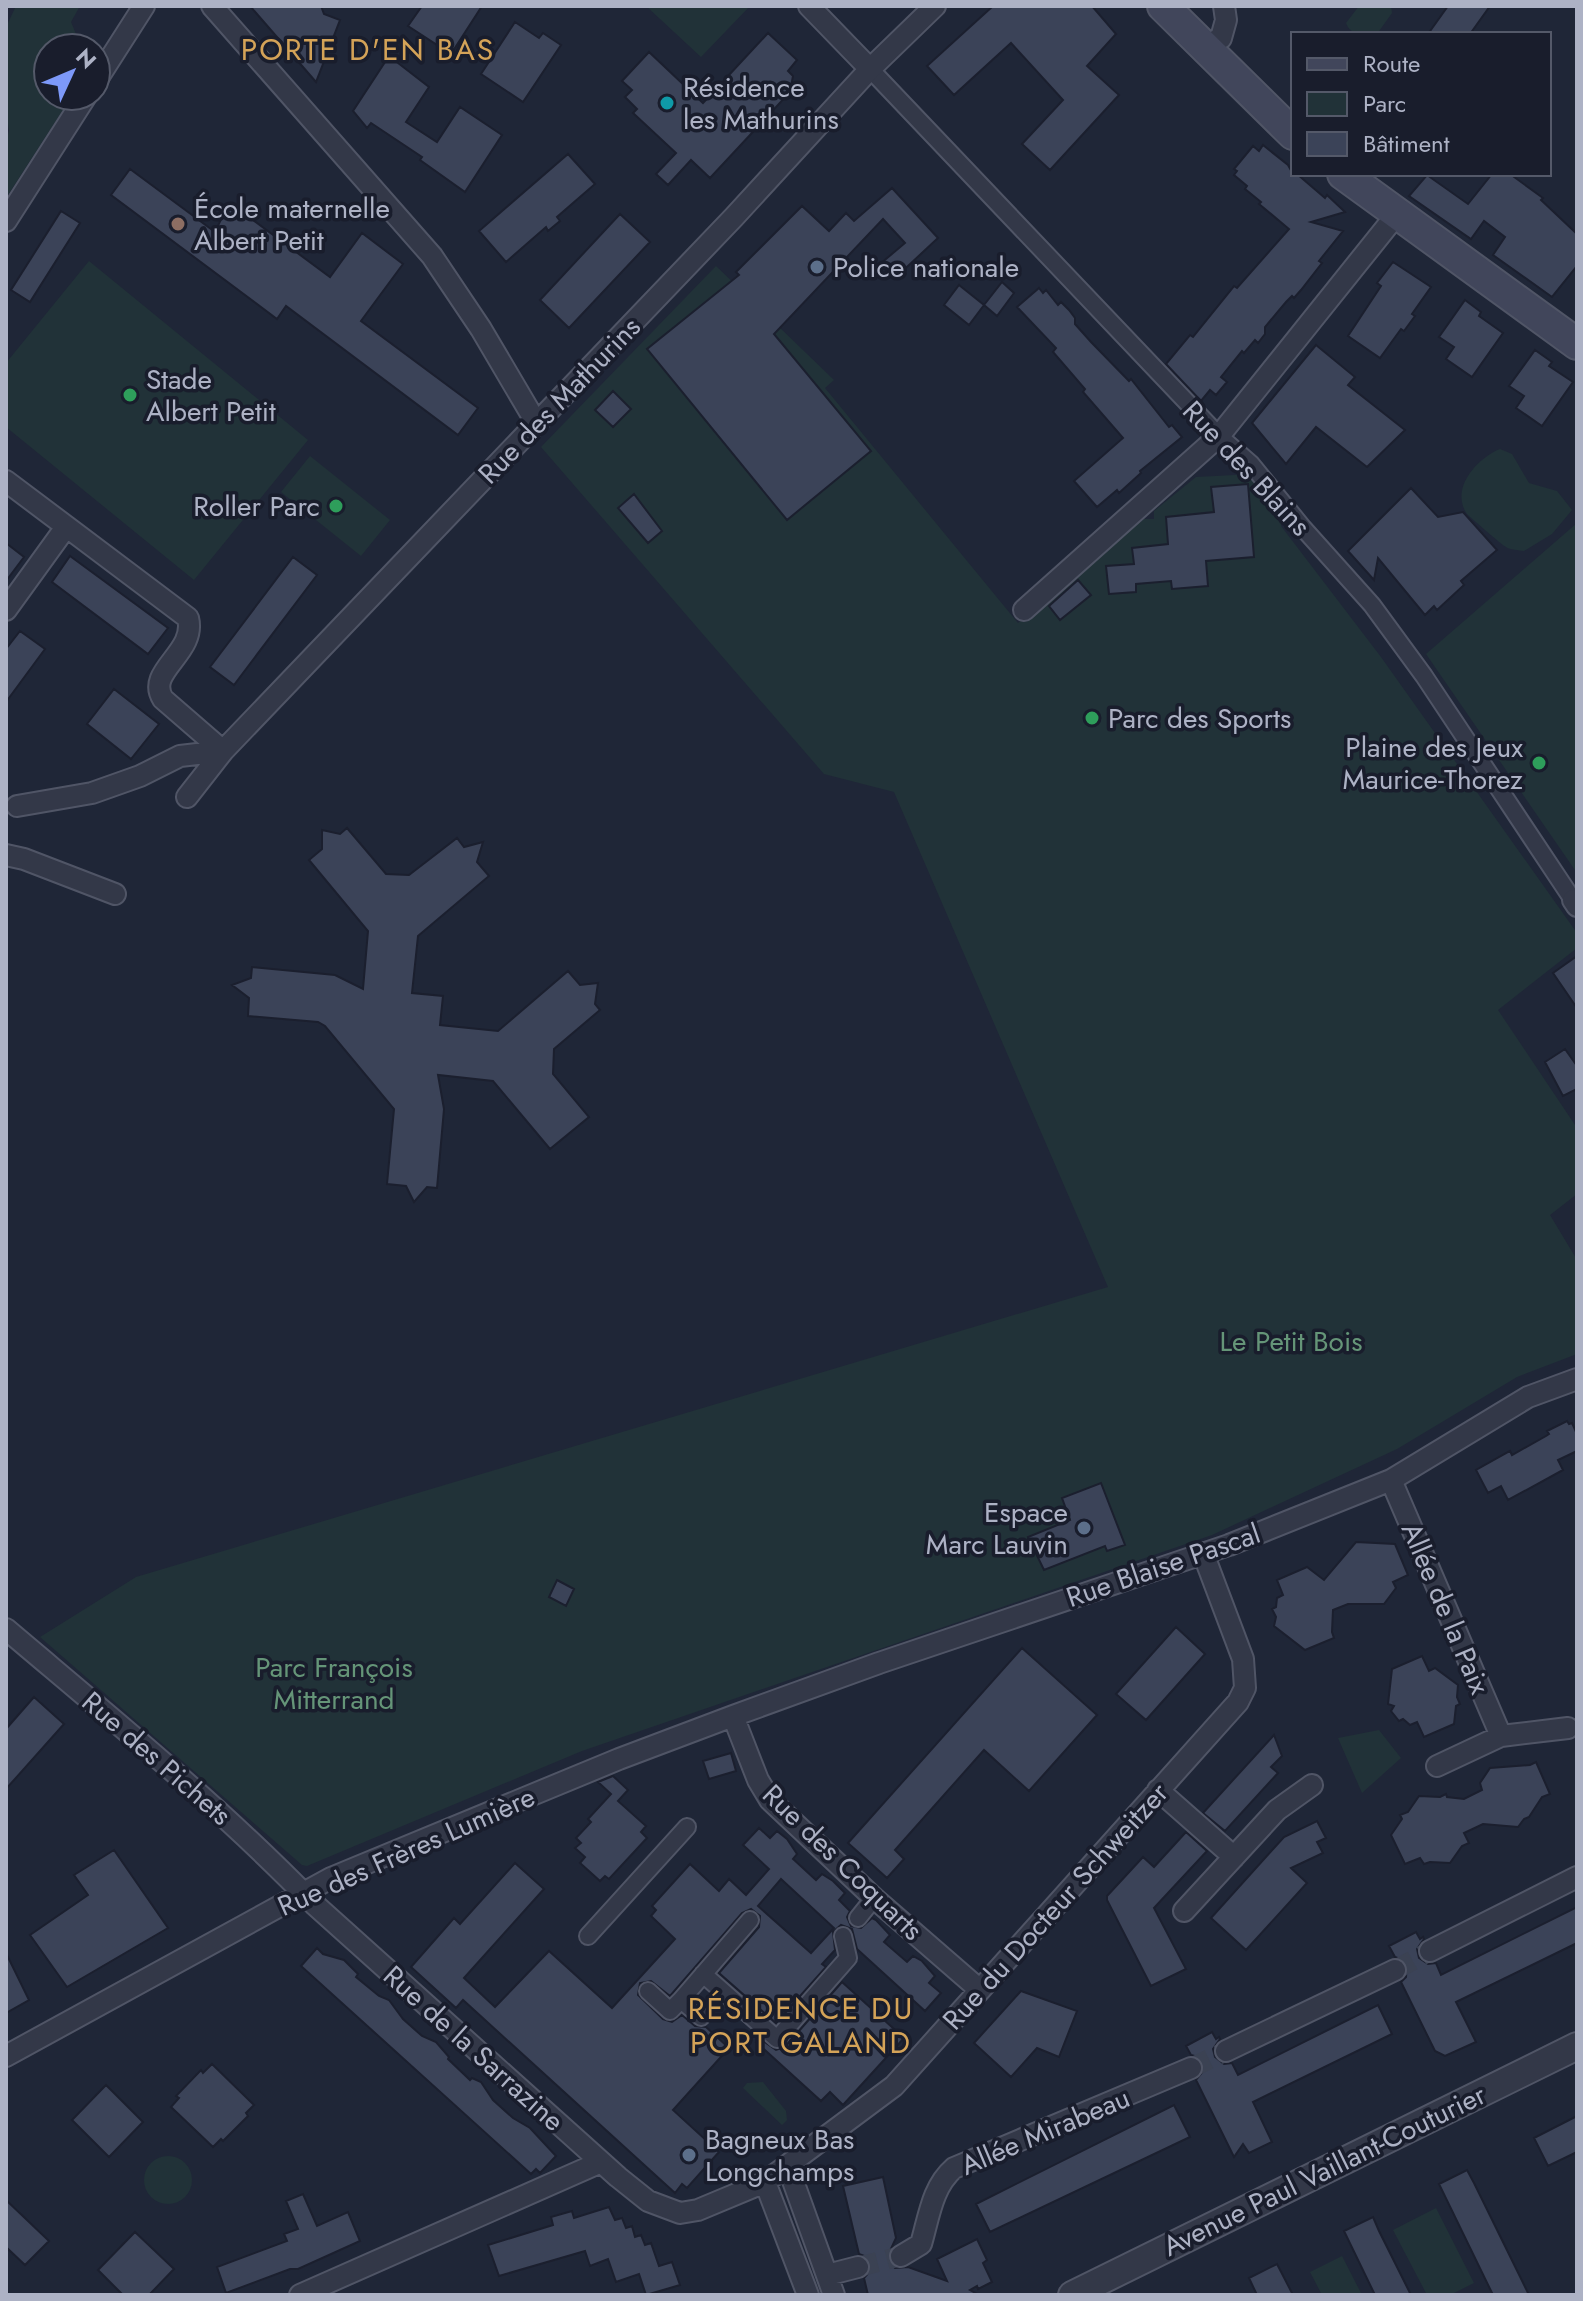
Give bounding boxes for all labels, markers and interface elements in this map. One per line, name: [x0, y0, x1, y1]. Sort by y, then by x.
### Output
district label: PORTE D'EN BAS: [241, 28, 495, 71]
north arrow: [32, 32, 112, 112]
legend: [1291, 32, 1551, 176]
text: N: [69, 41, 104, 76]
text: Route: [1363, 46, 1420, 81]
place label: Résidence les Mathurins: [683, 67, 839, 140]
text: Parc: [1363, 86, 1406, 121]
marker: Résidence les Mathurins: [658, 94, 676, 112]
text: Bâtiment: [1363, 126, 1450, 161]
place label: École maternelle Albert Petit: [194, 188, 390, 261]
marker: École maternelle Albert Petit: [169, 215, 187, 233]
place label: Police nationale: [833, 247, 1019, 288]
marker: Police nationale: [808, 258, 826, 276]
street label: Rue des Mathurins: [469, 308, 650, 493]
place label: Stade Albert Petit: [146, 359, 276, 432]
marker: Stade Albert Petit: [121, 386, 139, 404]
street label: Rue des Blains: [1173, 391, 1320, 545]
place label: Roller Parc: [193, 486, 320, 527]
marker: Roller Parc: [327, 497, 345, 515]
place label: Parc des Sports: [1108, 698, 1291, 739]
marker: Parc des Sports: [1083, 709, 1101, 727]
place label: Plaine des Jeux Maurice-Thorez: [1343, 727, 1523, 800]
marker: Plaine des Jeux Maurice-Thorez: [1530, 754, 1548, 772]
park label: Le Petit Bois: [1220, 1321, 1362, 1362]
place label: Espace Marc Lauvin: [926, 1492, 1068, 1565]
street label: Rue Blaise Pascal: [1061, 1513, 1266, 1618]
street label: Allée de la Paix: [1391, 1516, 1500, 1701]
marker: Espace Marc Lauvin: [1075, 1519, 1093, 1537]
park label: Parc François Mitterrand: [255, 1647, 413, 1720]
street label: Rue des Pichets: [73, 1682, 240, 1835]
street label: Rue du Docteur Schweitzer: [933, 1773, 1178, 2039]
street label: Rue des Coquarts: [753, 1775, 932, 1950]
street label: Rue des Frères Lumière: [271, 1776, 541, 1927]
street label: Rue de la Sarrazine: [374, 1956, 573, 2141]
district label: RÉSIDENCE DU PORT GALAND: [688, 1987, 914, 2064]
street label: Avenue Paul Vaillant-Couturier: [1156, 2074, 1493, 2267]
street label: Allée Mirabeau: [954, 2077, 1136, 2186]
place label: Bagneux Bas Longchamps: [705, 2119, 854, 2192]
marker: Bagneux Bas Longchamps: [680, 2146, 698, 2164]

